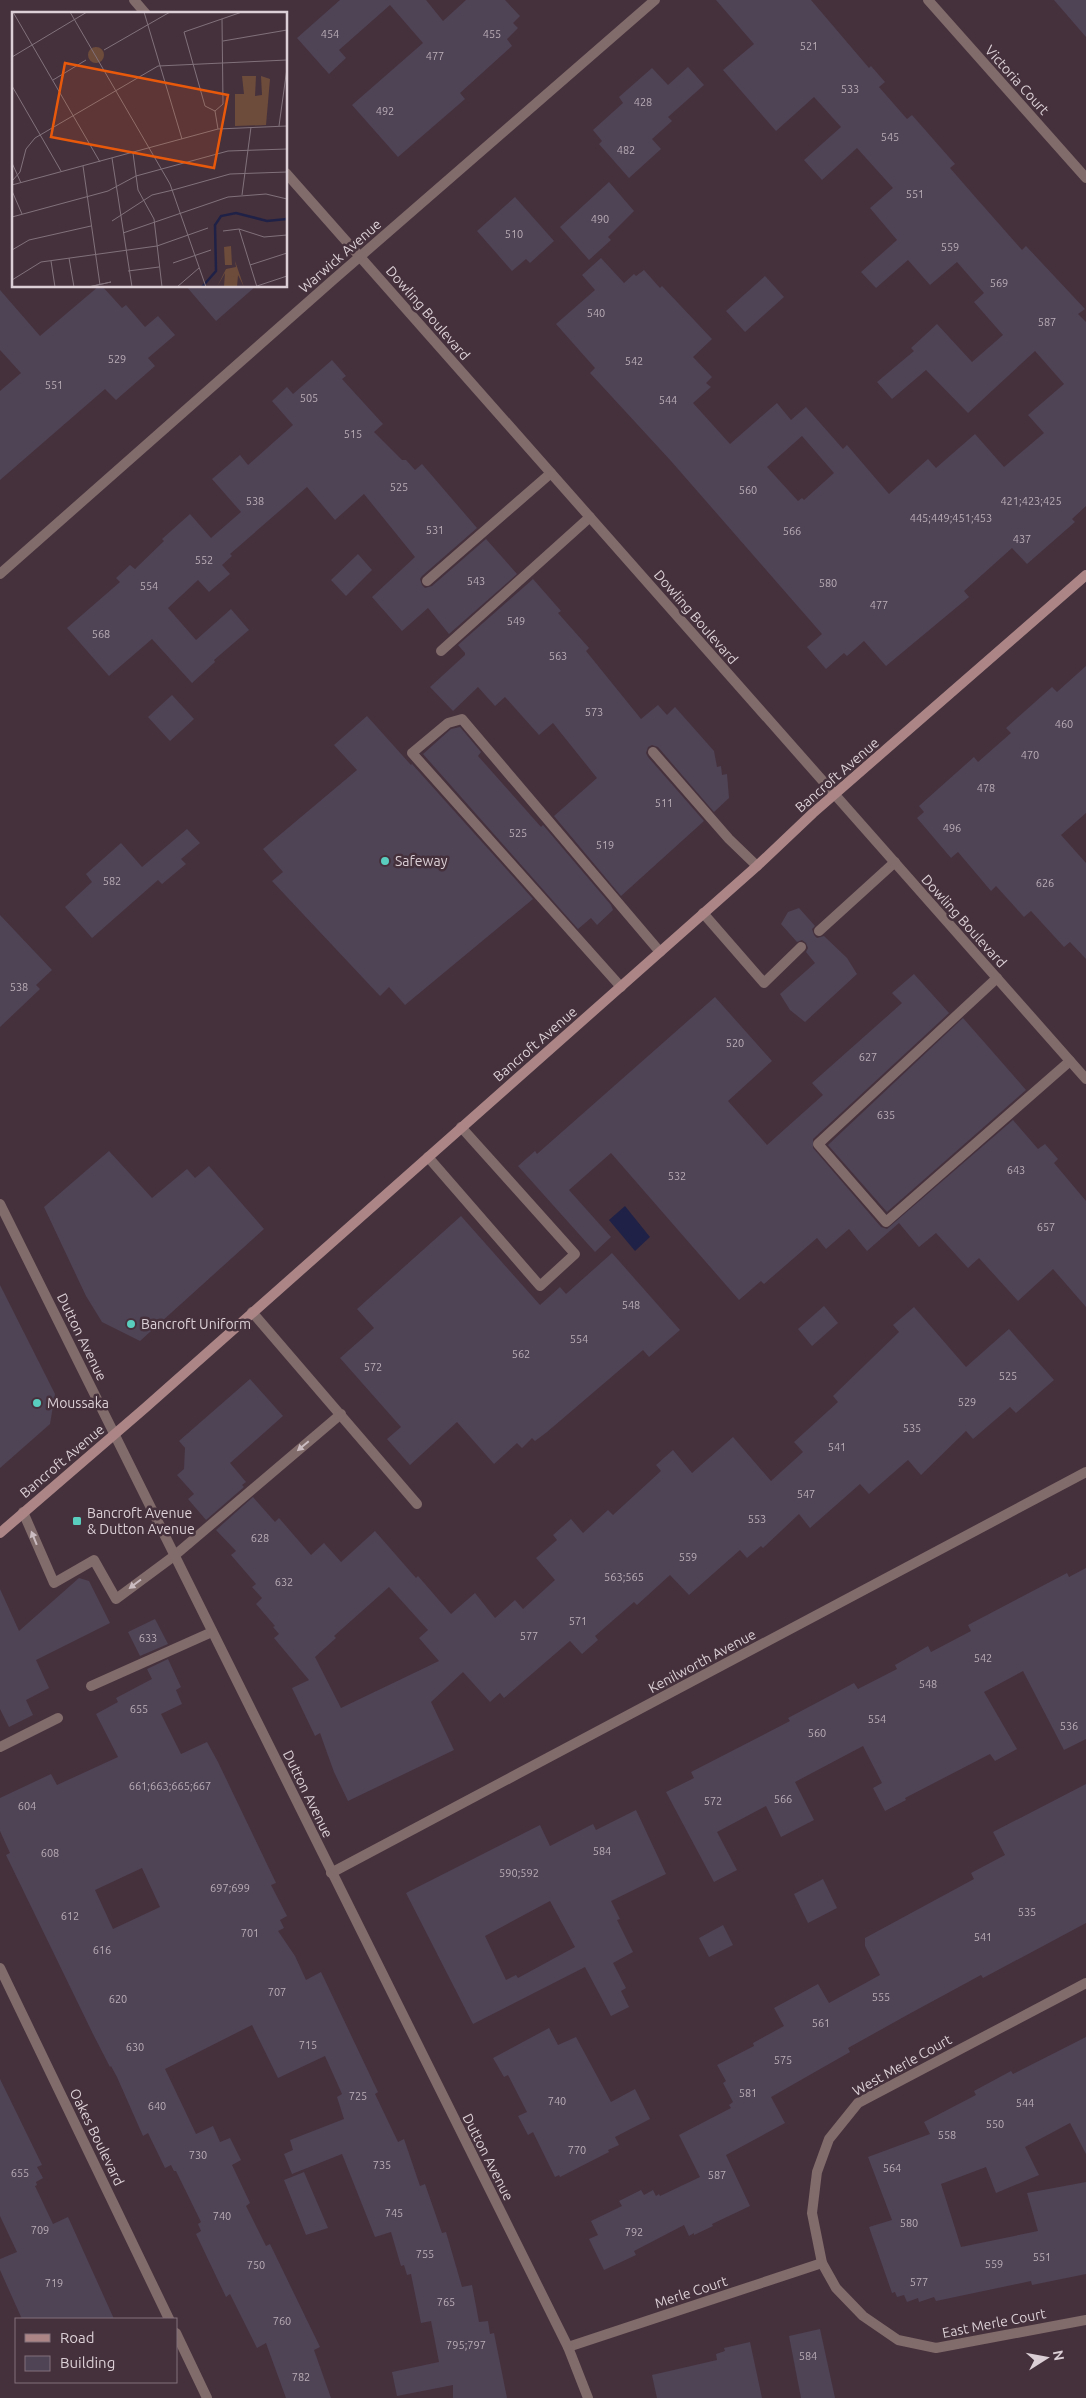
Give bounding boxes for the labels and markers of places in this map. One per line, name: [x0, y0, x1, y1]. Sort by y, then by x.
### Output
place label: Safeway: [395, 853, 448, 869]
marker: Safeway: [379, 855, 391, 867]
place label: Bancroft Uniform: [141, 1316, 251, 1332]
marker: Bancroft Uniform: [125, 1318, 137, 1330]
place label: Moussaka: [47, 1395, 109, 1411]
marker: Moussaka: [31, 1397, 43, 1409]
place label: Bancroft Avenue & Dutton Avenue: [87, 1505, 195, 1537]
marker: Bancroft Avenue & Dutton Avenue: [71, 1515, 83, 1527]

